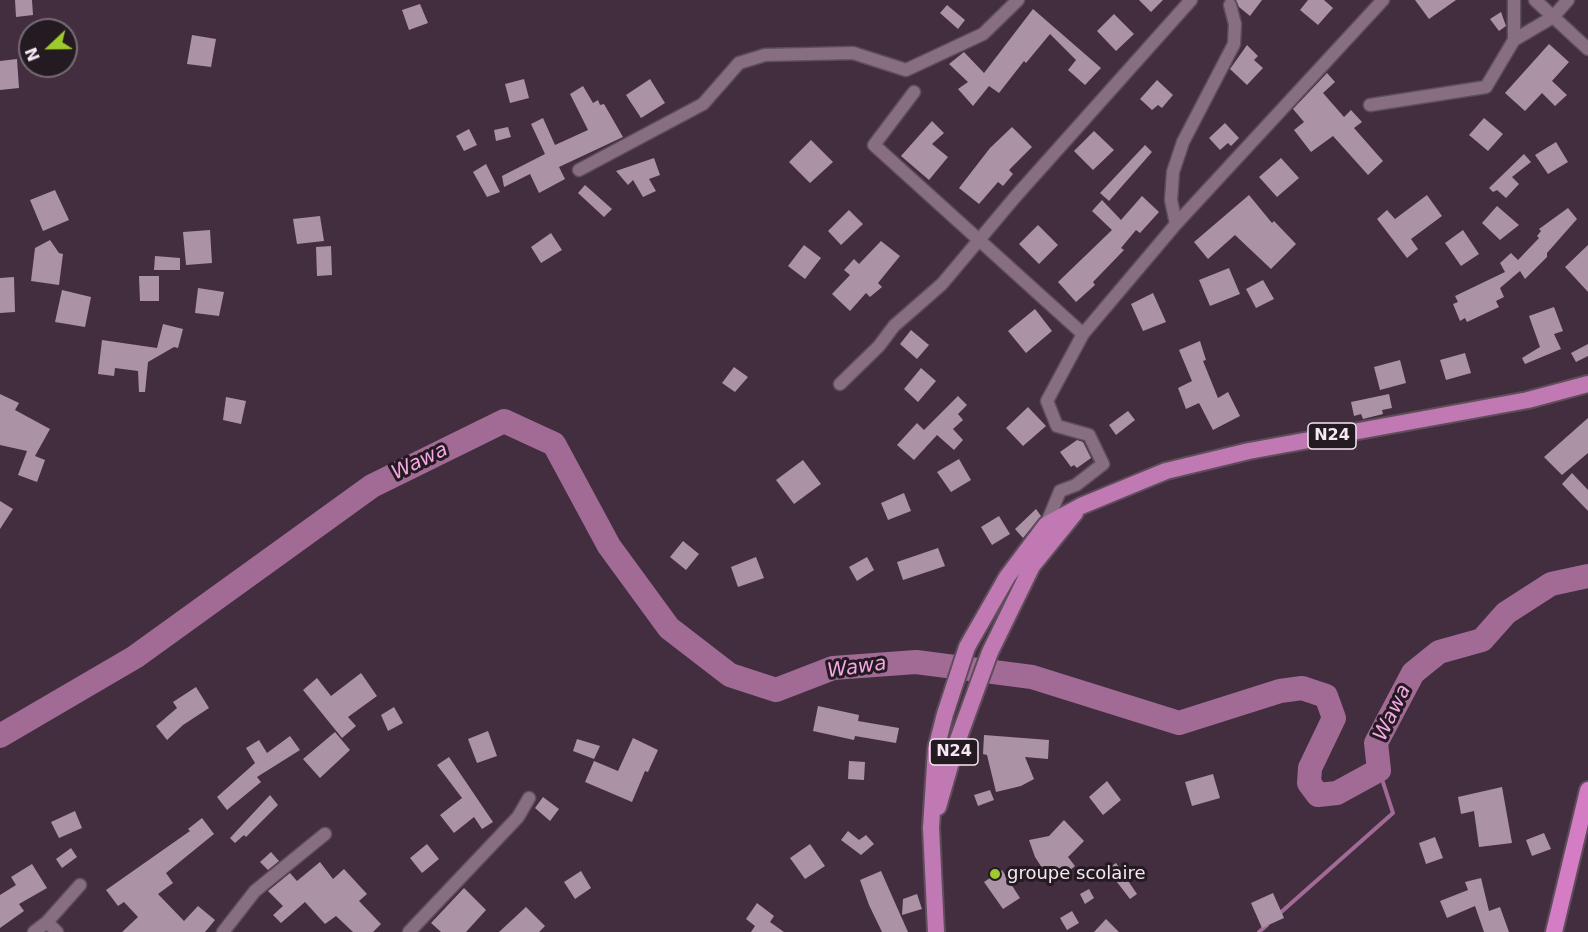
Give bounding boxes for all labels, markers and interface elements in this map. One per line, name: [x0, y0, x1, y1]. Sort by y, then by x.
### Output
north arrow: [18, 18, 78, 78]
text: N: [21, 44, 44, 64]
road number: N24: [1308, 423, 1356, 449]
water label: Wawa: [388, 438, 452, 486]
water label: Wawa: [826, 652, 888, 684]
water label: Wawa: [1369, 681, 1417, 745]
road number: N24: [930, 739, 978, 765]
place label: groupe scolaire: [1007, 863, 1145, 885]
marker: groupe scolaire: [988, 867, 1002, 881]

